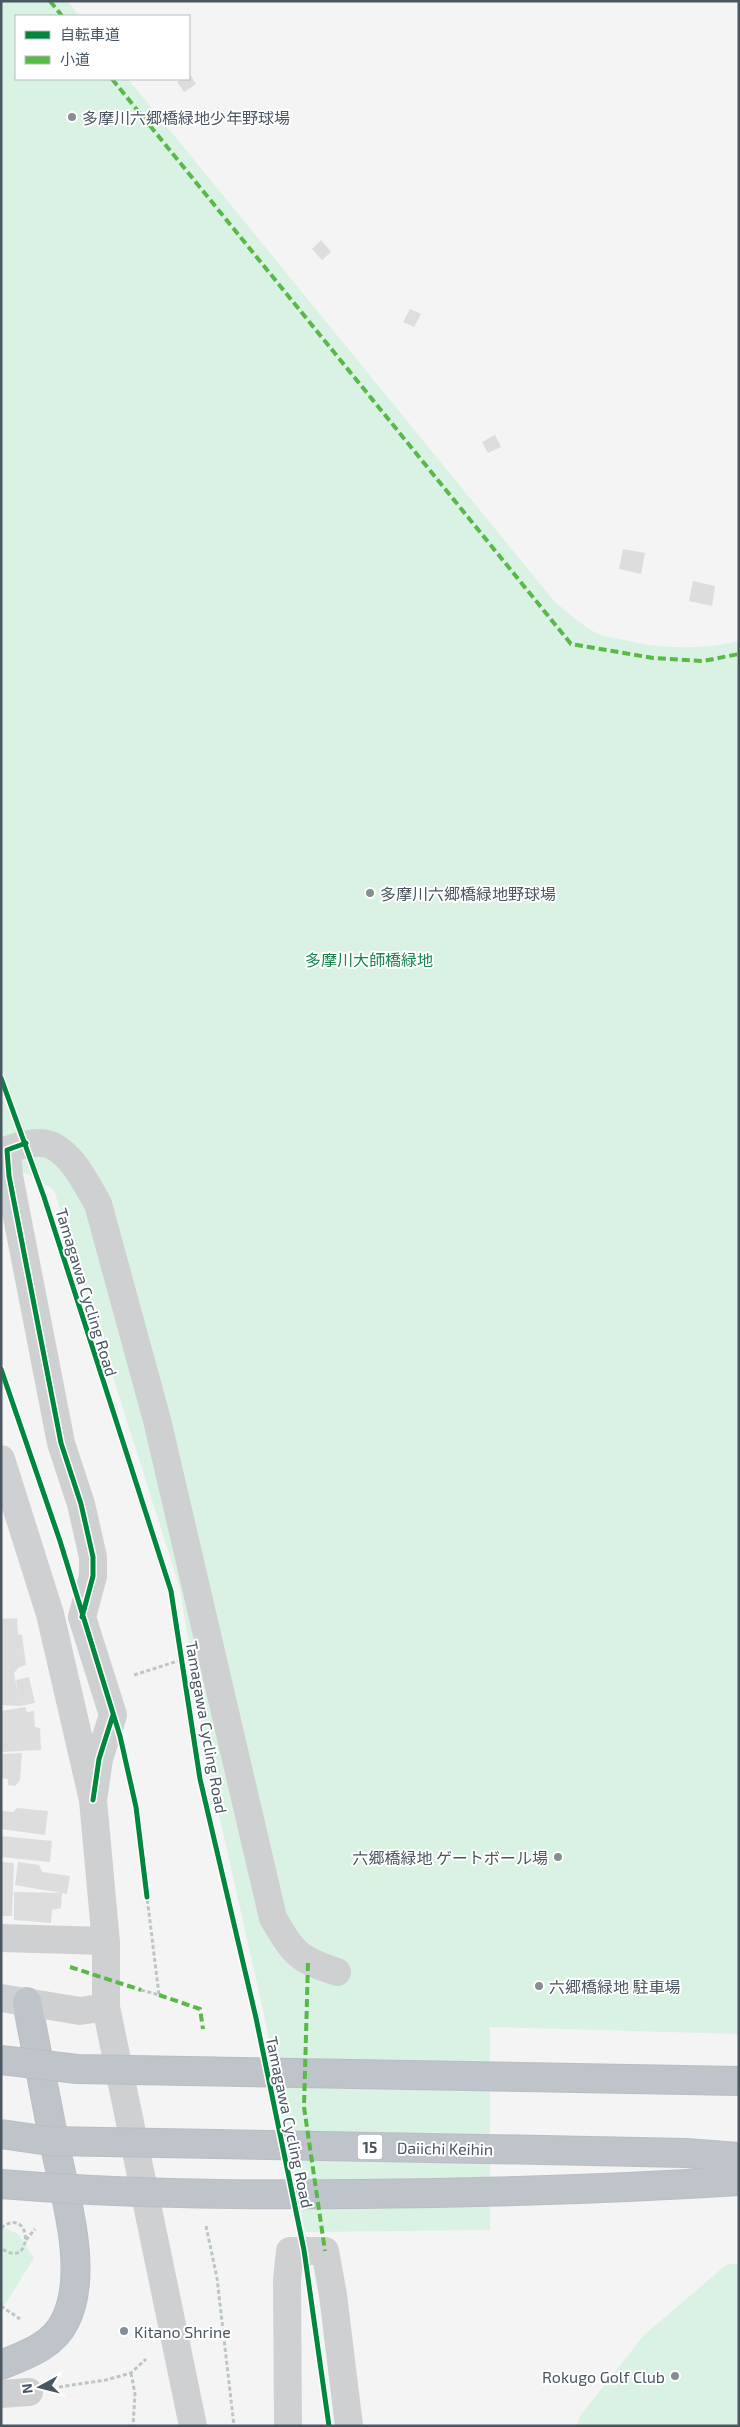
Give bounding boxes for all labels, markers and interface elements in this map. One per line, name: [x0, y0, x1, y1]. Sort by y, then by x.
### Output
legend: [15, 15, 190, 80]
text: 自転車道: [60, 25, 120, 43]
text: 小道: [60, 50, 90, 68]
place label: 多摩川六郷橋緑地少年野球場: [82, 108, 290, 127]
marker: 多摩川六郷橋緑地少年野球場: [66, 111, 78, 123]
place label: 多摩川六郷橋緑地野球場: [380, 884, 556, 903]
marker: 多摩川六郷橋緑地野球場: [364, 887, 376, 899]
park label: 多摩川大師橋緑地: [305, 950, 433, 969]
street label: Tamagawa Cycling Road: [52, 1206, 122, 1378]
street label: Tamagawa Cycling Road: [182, 1639, 232, 1815]
place label: 六郷橋緑地 ゲートボール場: [352, 1848, 548, 1867]
marker: 六郷橋緑地 ゲートボール場: [552, 1851, 564, 1863]
place label: 六郷橋緑地 駐車場: [549, 1977, 681, 1996]
marker: 六郷橋緑地 駐車場: [533, 1980, 545, 1992]
street label: Tamagawa Cycling Road: [263, 2034, 317, 2210]
road number: 15: [358, 2134, 382, 2160]
street label: Daiichi Keihin: [397, 2138, 493, 2158]
place label: Kitano Shrine: [134, 2322, 231, 2341]
marker: Kitano Shrine: [118, 2325, 130, 2337]
north arrow: [15, 2362, 65, 2412]
place label: Rokugo Golf Club: [542, 2367, 665, 2386]
marker: Rokugo Golf Club: [669, 2370, 681, 2382]
text: N: [18, 2383, 36, 2395]

